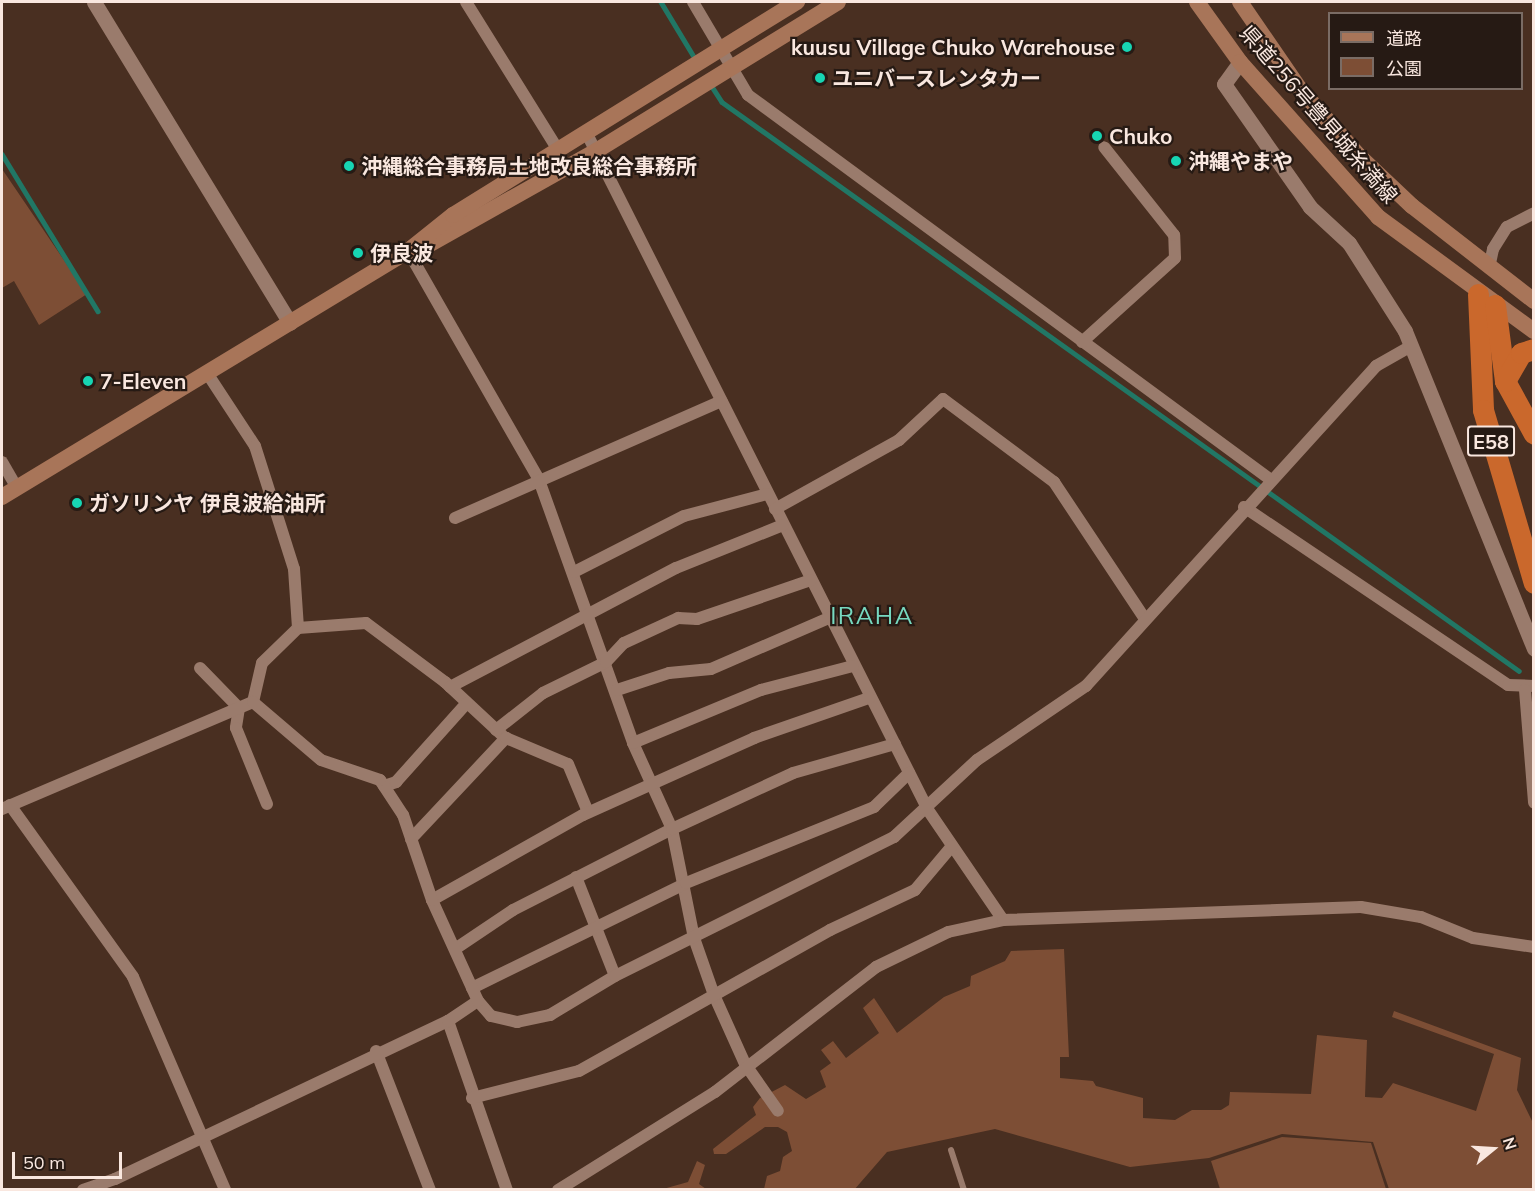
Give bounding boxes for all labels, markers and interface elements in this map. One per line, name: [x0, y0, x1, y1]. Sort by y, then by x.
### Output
legend: [1328, 12, 1523, 90]
street label: 県道256号豊見城糸満線: [1235, 20, 1403, 208]
text: 道路: [1386, 27, 1422, 50]
place label: kuusu Village Chuko Warehouse: [791, 34, 1115, 60]
marker: kuusu Village Chuko Warehouse: [1120, 40, 1134, 54]
text: 公園: [1386, 57, 1422, 80]
place label: ユニバースレンタカー: [832, 65, 1042, 91]
marker: ユニバースレンタカー: [813, 71, 827, 85]
place label: Chuko: [1109, 123, 1172, 149]
marker: Chuko: [1090, 129, 1104, 143]
place label: 沖縄やまや: [1188, 148, 1293, 174]
place label: 沖縄総合事務局土地改良総合事務所: [361, 153, 697, 179]
marker: 沖縄やまや: [1169, 154, 1183, 168]
marker: 沖縄総合事務局土地改良総合事務所: [342, 159, 356, 173]
place label: 伊良波: [370, 240, 433, 266]
marker: 伊良波: [351, 246, 365, 260]
place label: 7-Eleven: [100, 368, 186, 394]
marker: 7-Eleven: [81, 374, 95, 388]
road number: E58: [1467, 424, 1515, 458]
place label: ガソリンヤ 伊良波給油所: [89, 490, 326, 516]
marker: ガソリンヤ 伊良波給油所: [70, 496, 84, 510]
district label: IRAHA: [830, 602, 914, 630]
north arrow: [1463, 1119, 1523, 1179]
text: N: [1499, 1135, 1521, 1152]
scale bar: [15, 1140, 124, 1178]
text: 50 m: [23, 1151, 65, 1174]

